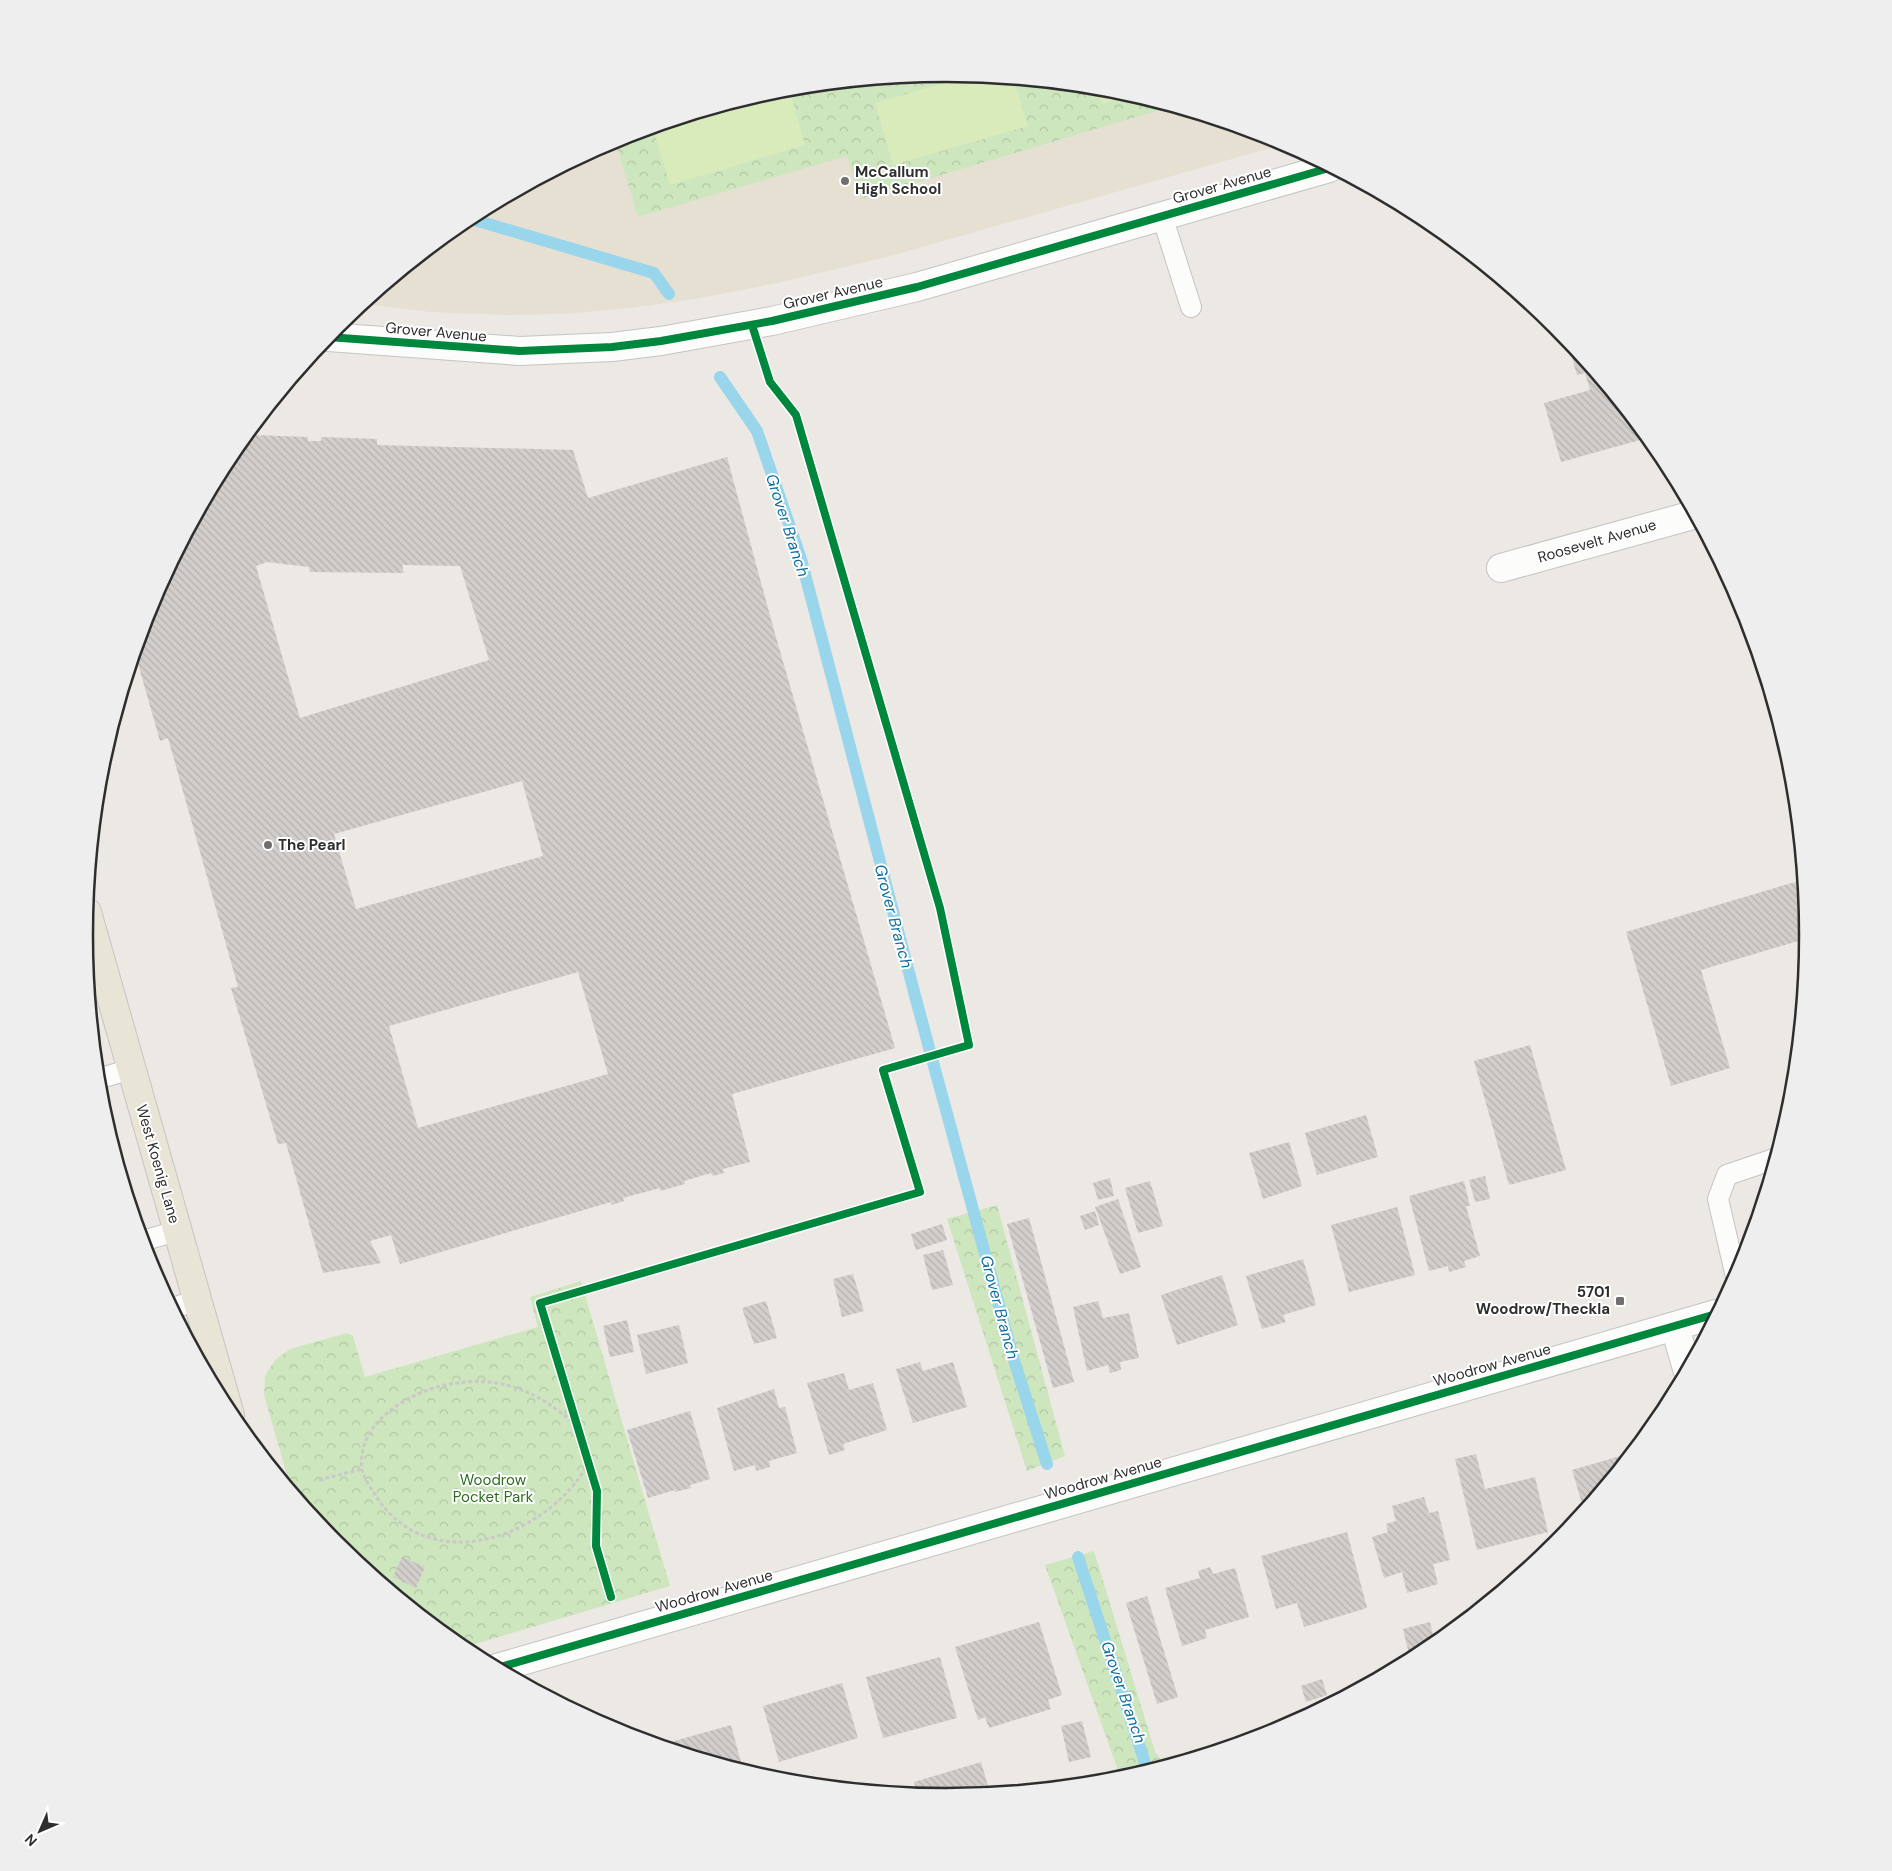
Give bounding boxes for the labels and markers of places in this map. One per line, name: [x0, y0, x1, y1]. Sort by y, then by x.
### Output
place label: McCallum High School: [855, 162, 941, 199]
marker: McCallum High School: [839, 175, 851, 187]
place label: The Pearl: [278, 835, 346, 855]
marker: The Pearl: [262, 839, 274, 851]
place label: 5701 Woodrow/Theckla: [1476, 1282, 1610, 1319]
marker: 5701 Woodrow/Theckla: [1614, 1295, 1626, 1307]

